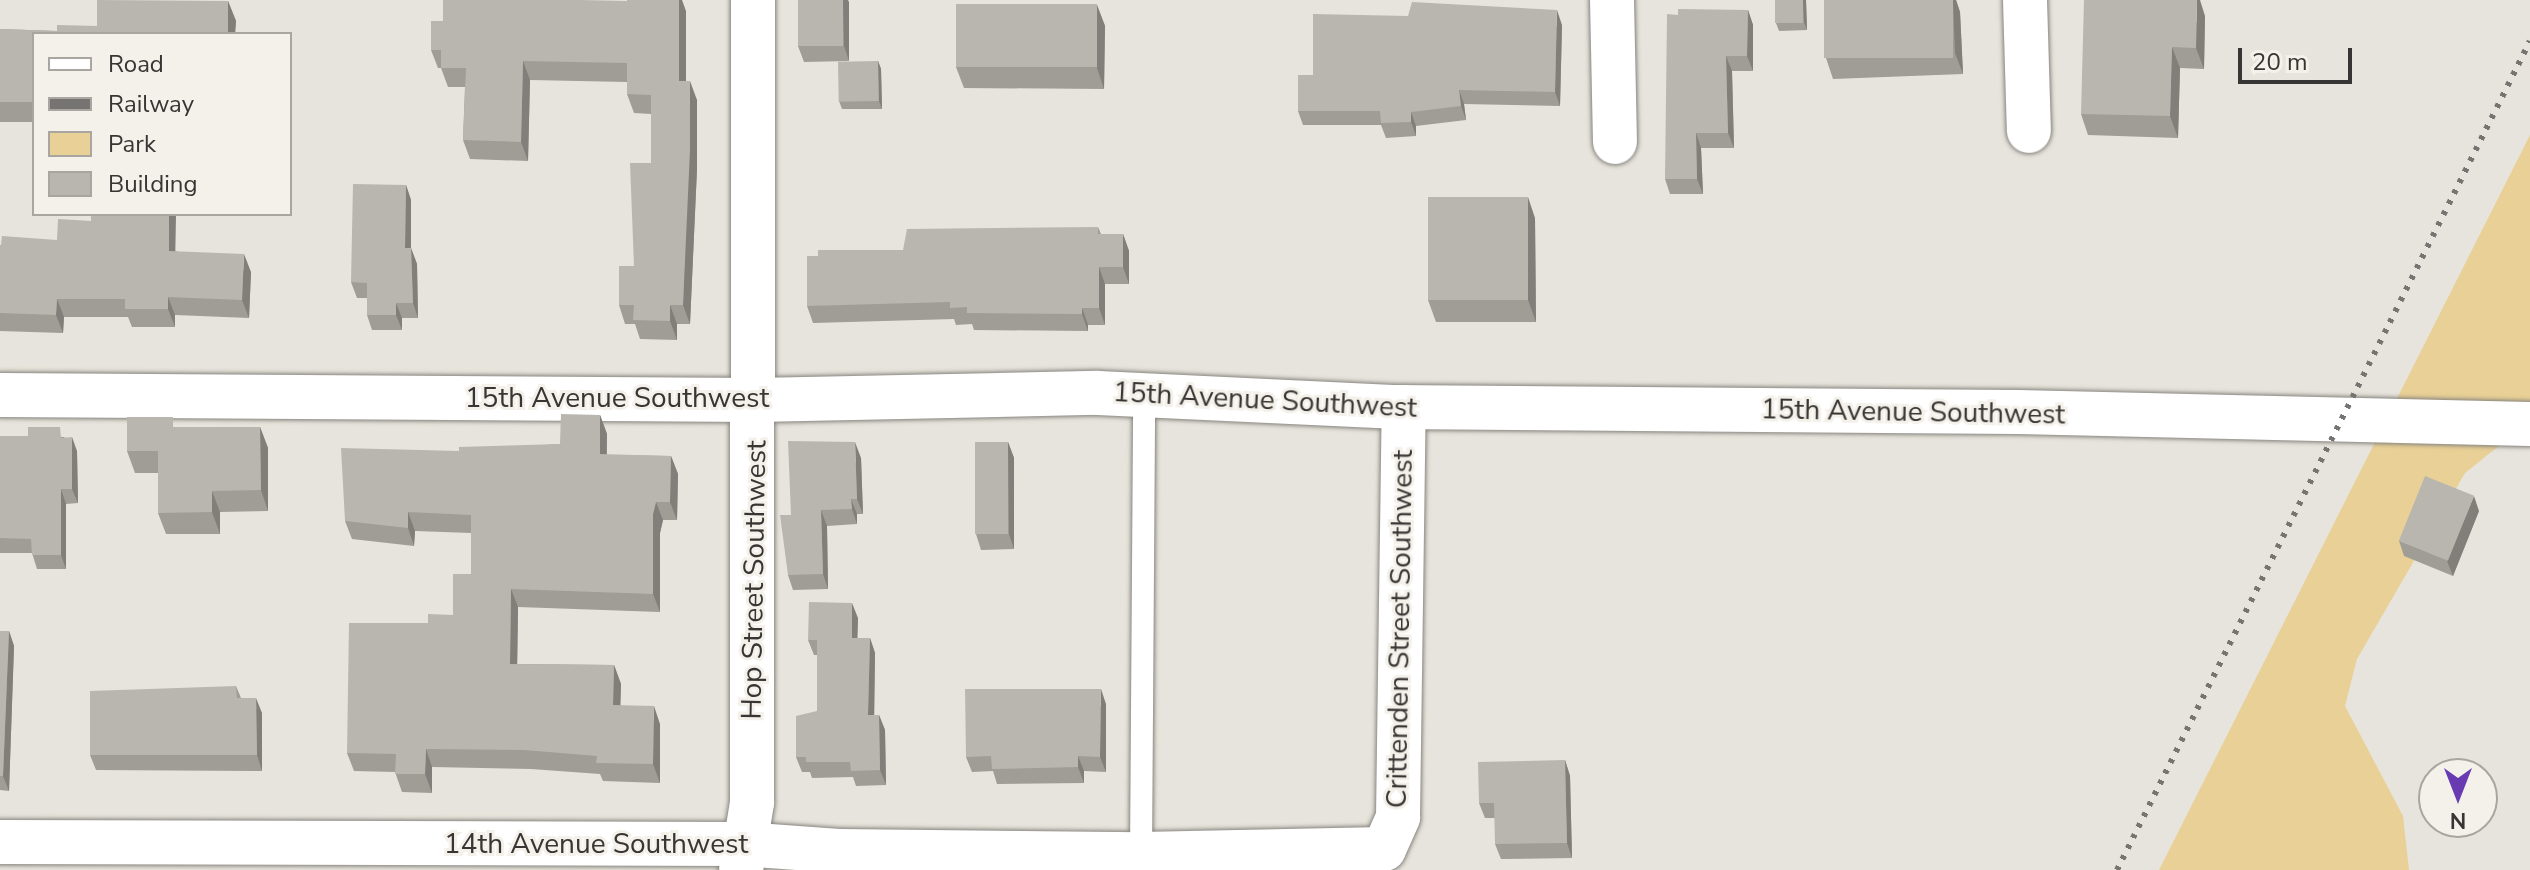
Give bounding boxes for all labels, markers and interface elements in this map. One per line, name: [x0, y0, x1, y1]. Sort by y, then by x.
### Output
legend: [32, 32, 292, 216]
scale bar: [2242, 32, 2356, 82]
text: 20 m: [2252, 46, 2308, 78]
text: Road: [108, 48, 164, 80]
text: Railway: [108, 88, 194, 120]
text: Park: [108, 128, 156, 160]
text: Building: [108, 168, 198, 200]
street label: 15th Avenue Southwest: [1112, 375, 1418, 425]
street label: 15th Avenue Southwest: [465, 381, 769, 415]
street label: 15th Avenue Southwest: [1761, 393, 2065, 431]
street label: Hop Street Southwest: [735, 440, 773, 720]
street label: Crittenden Street Southwest: [1380, 449, 1420, 809]
north arrow: [2418, 758, 2498, 838]
text: N: [2450, 805, 2466, 835]
street label: 14th Avenue Southwest: [444, 827, 748, 861]

